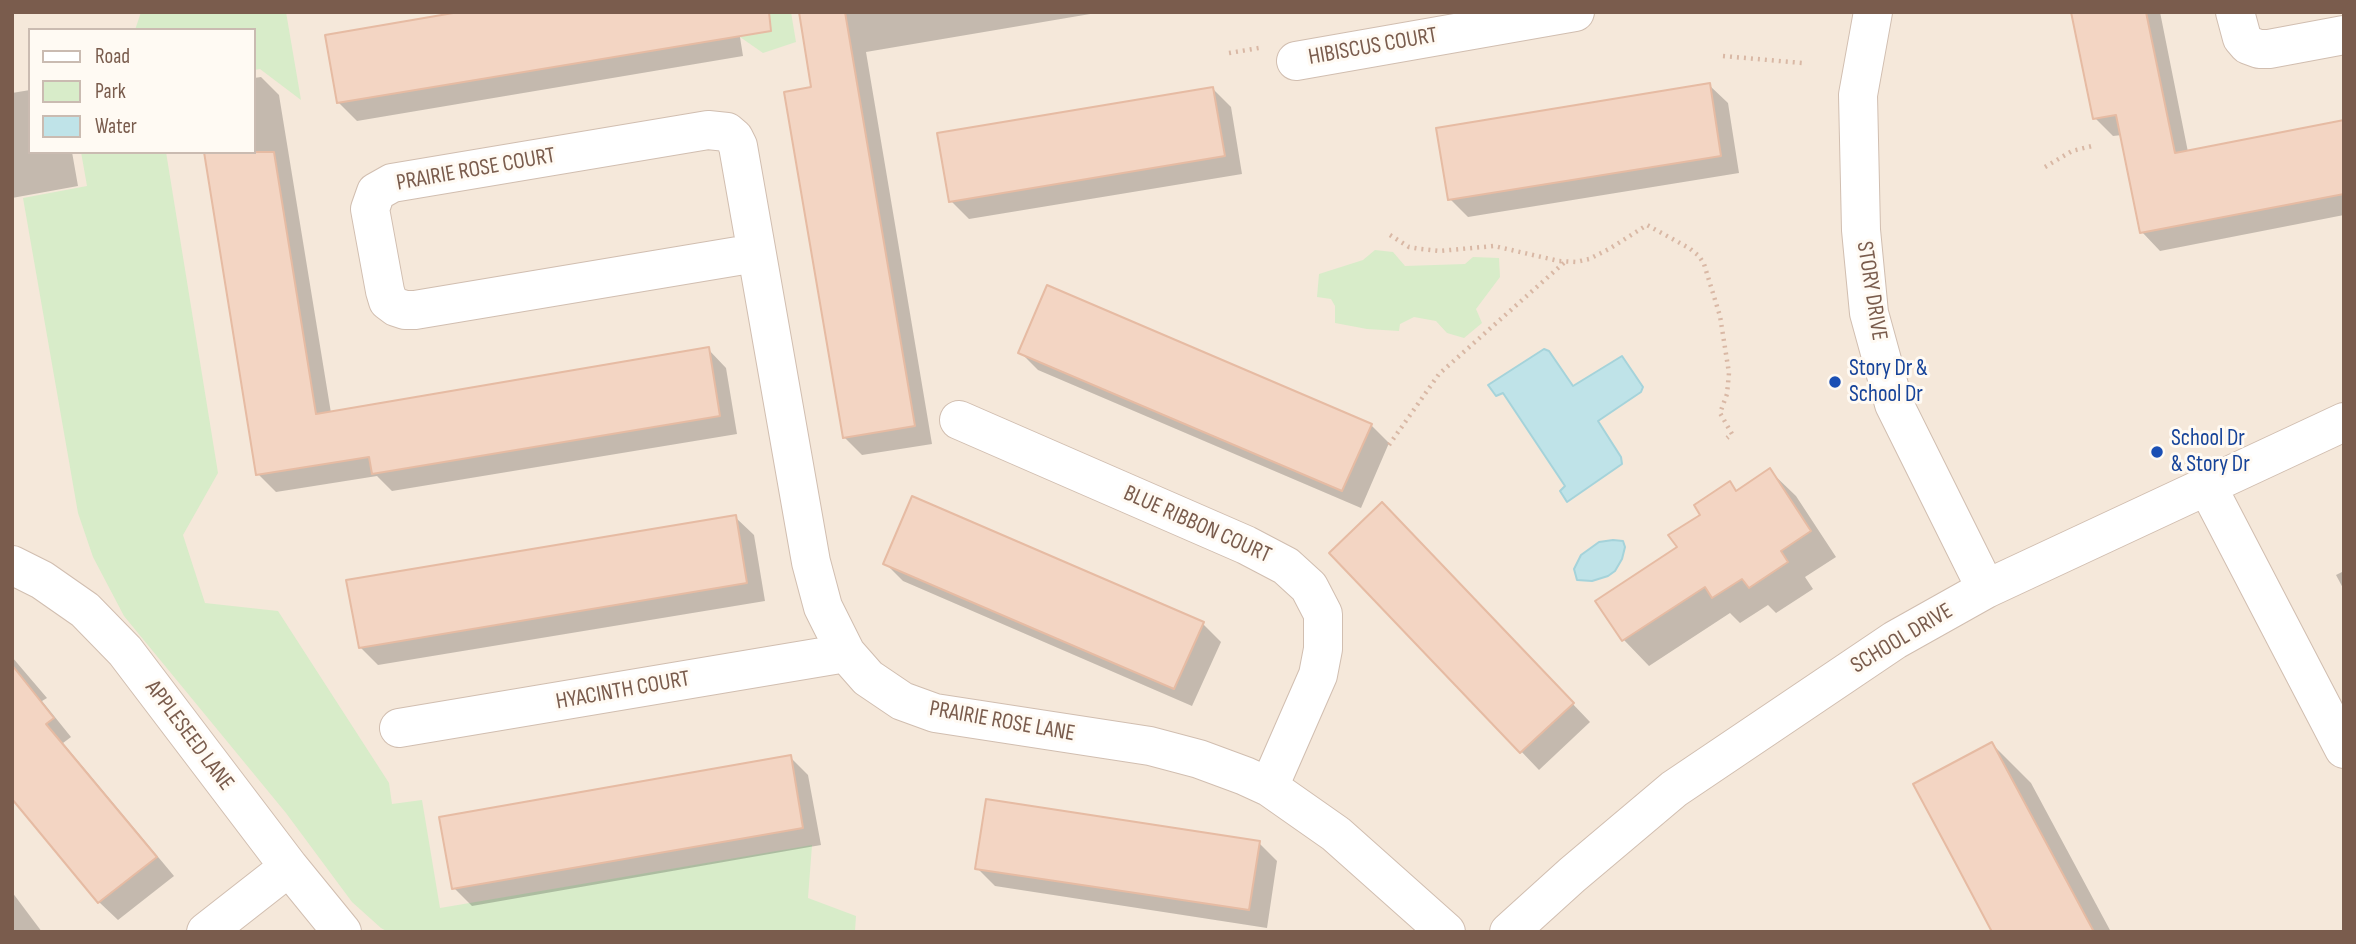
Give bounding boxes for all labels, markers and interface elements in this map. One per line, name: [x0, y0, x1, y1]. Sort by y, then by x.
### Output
street label: HIBISCUS COURT: [1306, 22, 1440, 72]
legend: [28, 28, 256, 154]
text: Road: [95, 44, 130, 69]
text: Park: [95, 79, 126, 104]
text: Water: [95, 114, 137, 139]
street label: PRAIRIE ROSE COURT: [394, 142, 558, 198]
street label: STORY DRIVE: [1850, 239, 1892, 343]
place label: Story Dr & School Dr: [1849, 355, 1928, 409]
marker: Story Dr & School Dr: [1827, 374, 1843, 390]
place label: School Dr & Story Dr: [2171, 425, 2250, 479]
marker: School Dr & Story Dr: [2149, 444, 2165, 460]
street label: BLUE RIBBON COURT: [1119, 480, 1275, 570]
street label: SCHOOL DRIVE: [1846, 598, 1958, 680]
street label: HYACINTH COURT: [554, 666, 692, 716]
street label: APPLESEED LANE: [139, 675, 239, 797]
street label: PRAIRIE ROSE LANE: [927, 696, 1077, 748]

